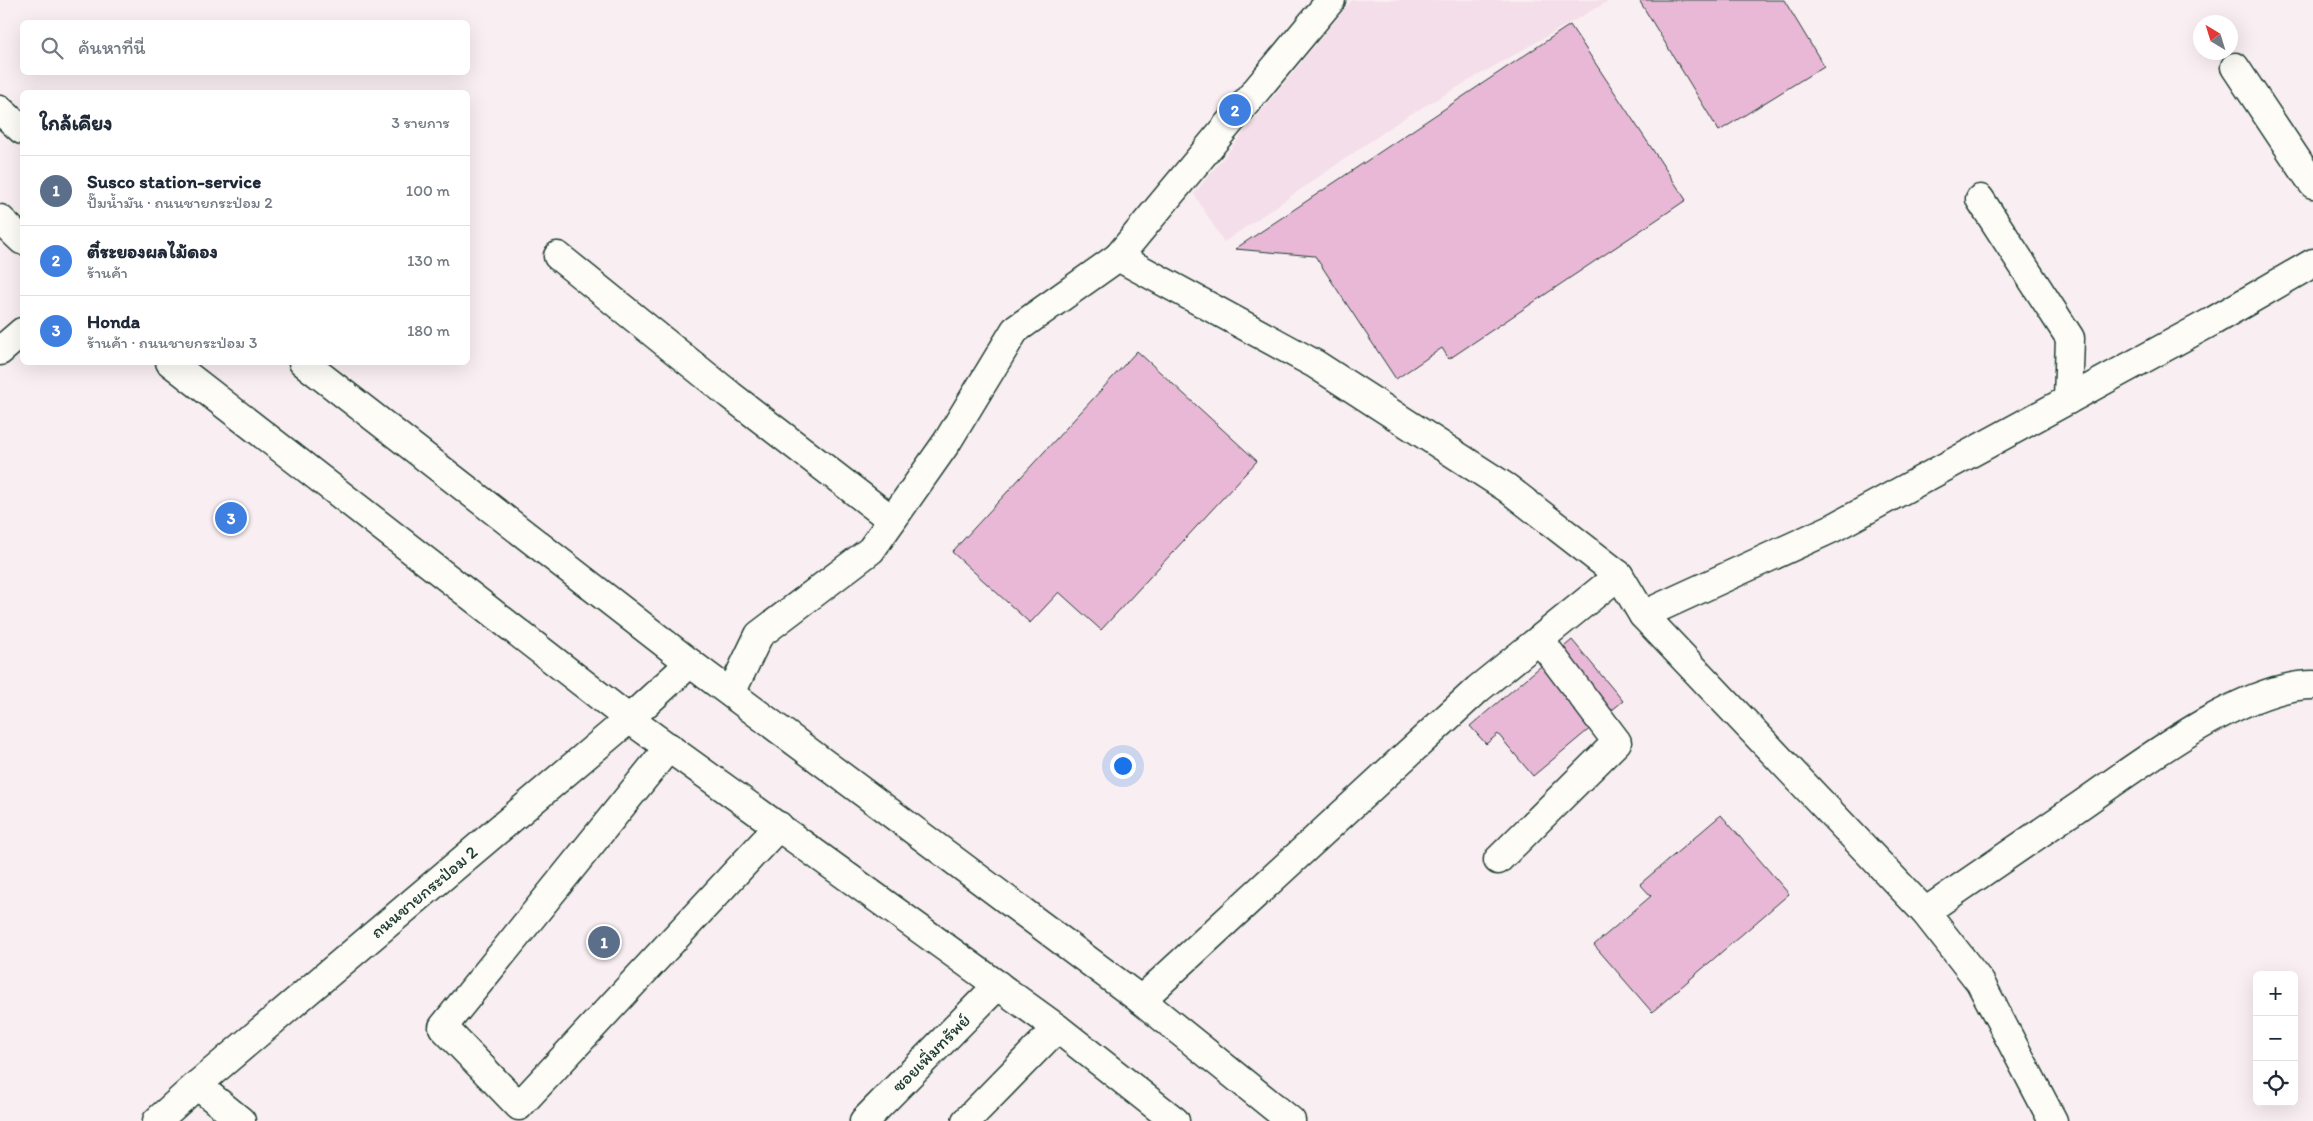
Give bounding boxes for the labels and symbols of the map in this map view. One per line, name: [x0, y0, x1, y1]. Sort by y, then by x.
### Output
north arrow: [2193, 15, 2238, 60]
pin: 2: [1219, 91, 1251, 129]
pin: 3: [215, 499, 247, 537]
your location: [1110, 753, 1136, 779]
street label: ถนนชายกระป่อม 2: [366, 840, 482, 943]
pin: 1: [588, 923, 620, 961]
street label: ซอยเพิ่มทรัพย์: [887, 1009, 975, 1097]

